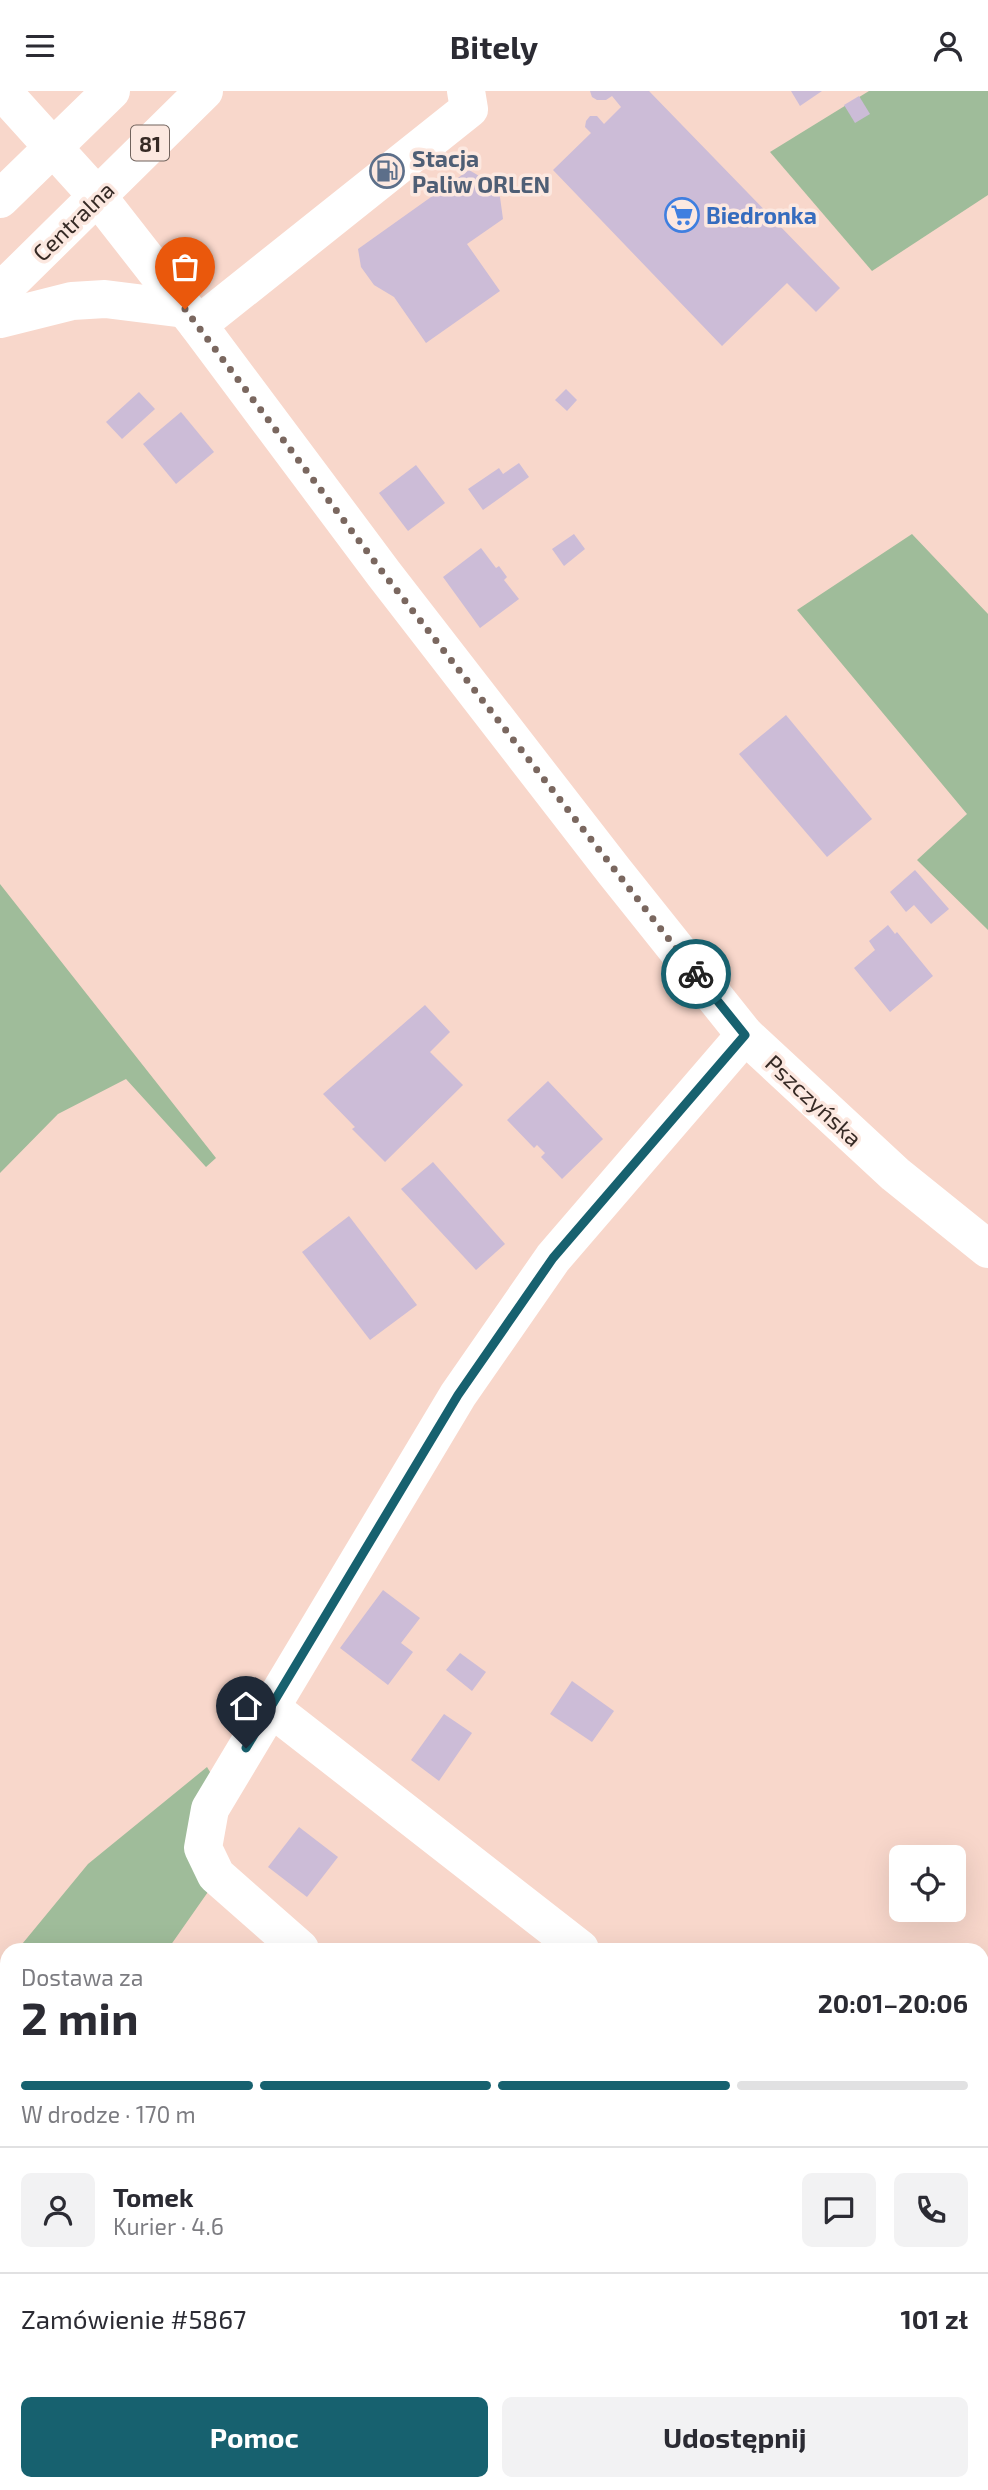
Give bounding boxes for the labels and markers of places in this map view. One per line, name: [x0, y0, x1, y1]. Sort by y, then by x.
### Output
place label: Stacja Paliw ORLEN: [412, 144, 550, 198]
fuel station icon: Stacja Paliw ORLEN: [368, 152, 406, 190]
supermarket icon: Biedronka: [663, 196, 701, 234]
place label: Biedronka: [706, 201, 817, 229]
pin: [155, 237, 215, 309]
pin: [216, 1676, 276, 1748]

